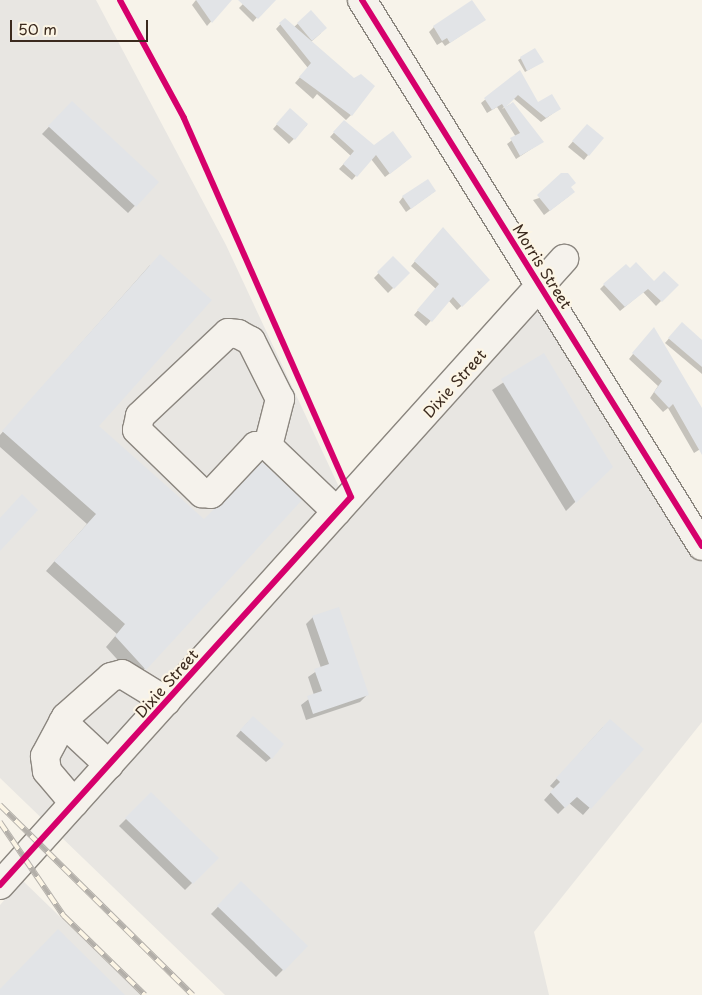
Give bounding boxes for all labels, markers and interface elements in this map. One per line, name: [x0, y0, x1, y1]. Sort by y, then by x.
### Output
scale bar: [12, 10, 150, 42]
text: 50 m: [18, 17, 57, 40]
street label: Morris Street: [510, 221, 576, 311]
street label: Dixie Street: [419, 345, 489, 421]
street label: Dixie Street: [131, 645, 201, 721]

